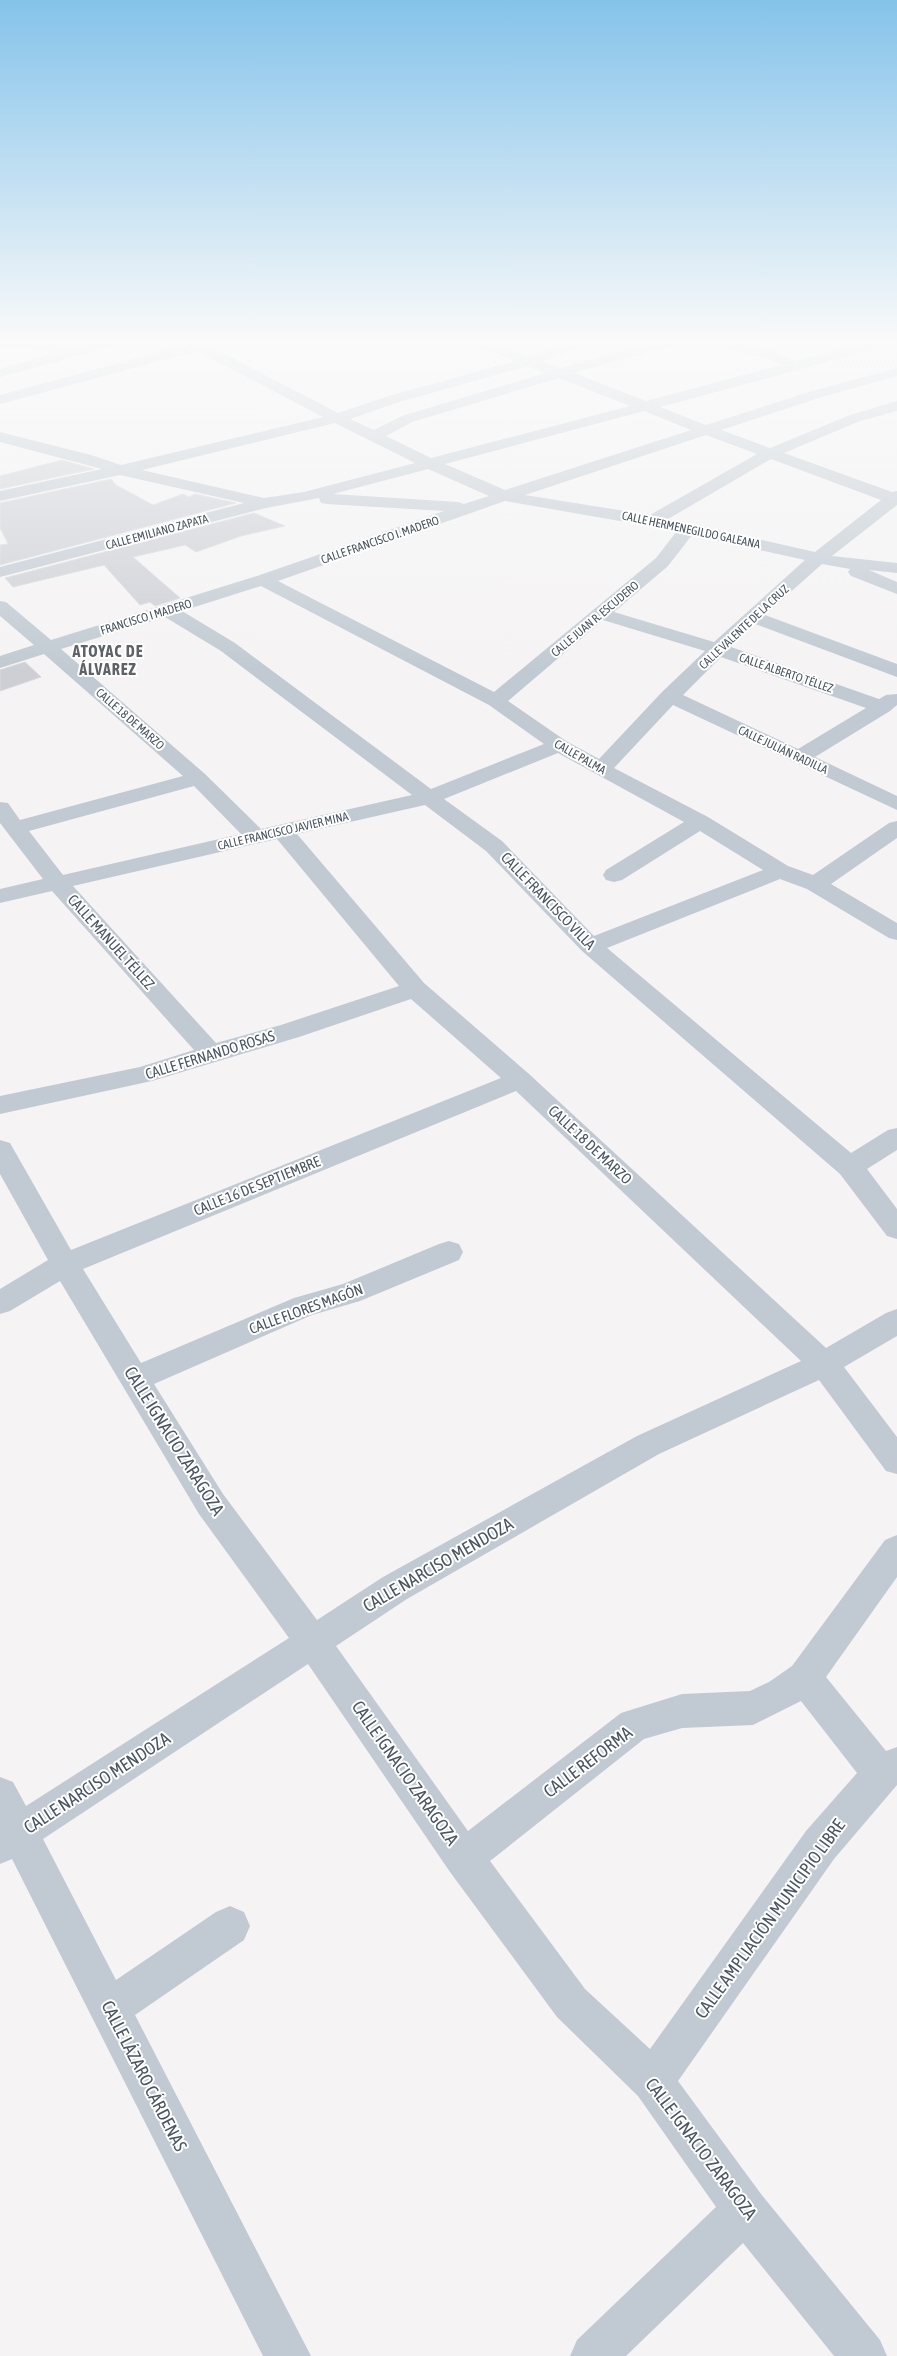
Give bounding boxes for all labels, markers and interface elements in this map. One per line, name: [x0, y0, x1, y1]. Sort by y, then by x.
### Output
street label: CALLE HERMENEGILDO GALEANA: [621, 508, 762, 552]
street label: CALLE EMILIANO ZAPATA: [104, 512, 210, 552]
street label: CALLE FRANCISCO I. MADERO: [319, 513, 441, 567]
street label: CALLE JUAN R. ESCUDERO: [548, 578, 642, 660]
street label: CALLE VALENTE DE LA CRUZ: [696, 581, 792, 672]
street label: FRANCISCO I MADERO: [99, 596, 193, 638]
district label: ATOYAC DE ÁLVAREZ: [71, 642, 144, 678]
street label: CALLE ALBERTO TÉLLEZ: [737, 650, 835, 696]
street label: CALLE 18 DE MARZO: [93, 685, 167, 753]
street label: CALLE JULIÁN RADILLA: [736, 723, 830, 777]
street label: CALLE PALMA: [552, 737, 608, 777]
street label: CALLE FRANCISCO JAVIER MINA: [216, 809, 350, 853]
street label: CALLE FRANCISCO VILLA: [498, 849, 599, 953]
street label: CALLE MANUEL TÉLLEZ: [64, 891, 158, 993]
street label: CALLE FERNANDO ROSAS: [143, 1027, 277, 1082]
street label: CALLE 18 DE MARZO: [545, 1102, 636, 1188]
street label: CALLE 16 DE SEPTIEMBRE: [191, 1152, 323, 1219]
street label: CALLE FLORES MAGÓN: [247, 1280, 365, 1337]
street label: CALLE IGNACIO ZARAGOZA: [120, 1362, 229, 1519]
street label: CALLE NARCISO MENDOZA: [359, 1513, 517, 1616]
street label: CALLE IGNACIO ZARAGOZA: [348, 1696, 463, 1849]
street label: CALLE REFORMA: [539, 1721, 636, 1802]
street label: CALLE NARCISO MENDOZA: [20, 1727, 174, 1838]
street label: CALLE AMPLIACIÓN MUNICIPIO LIBRE: [690, 1815, 849, 2022]
street label: CALLE LÁZARO CÁRDENAS: [97, 1997, 192, 2155]
street label: CALLE IGNACIO ZARAGOZA: [641, 2074, 762, 2224]

